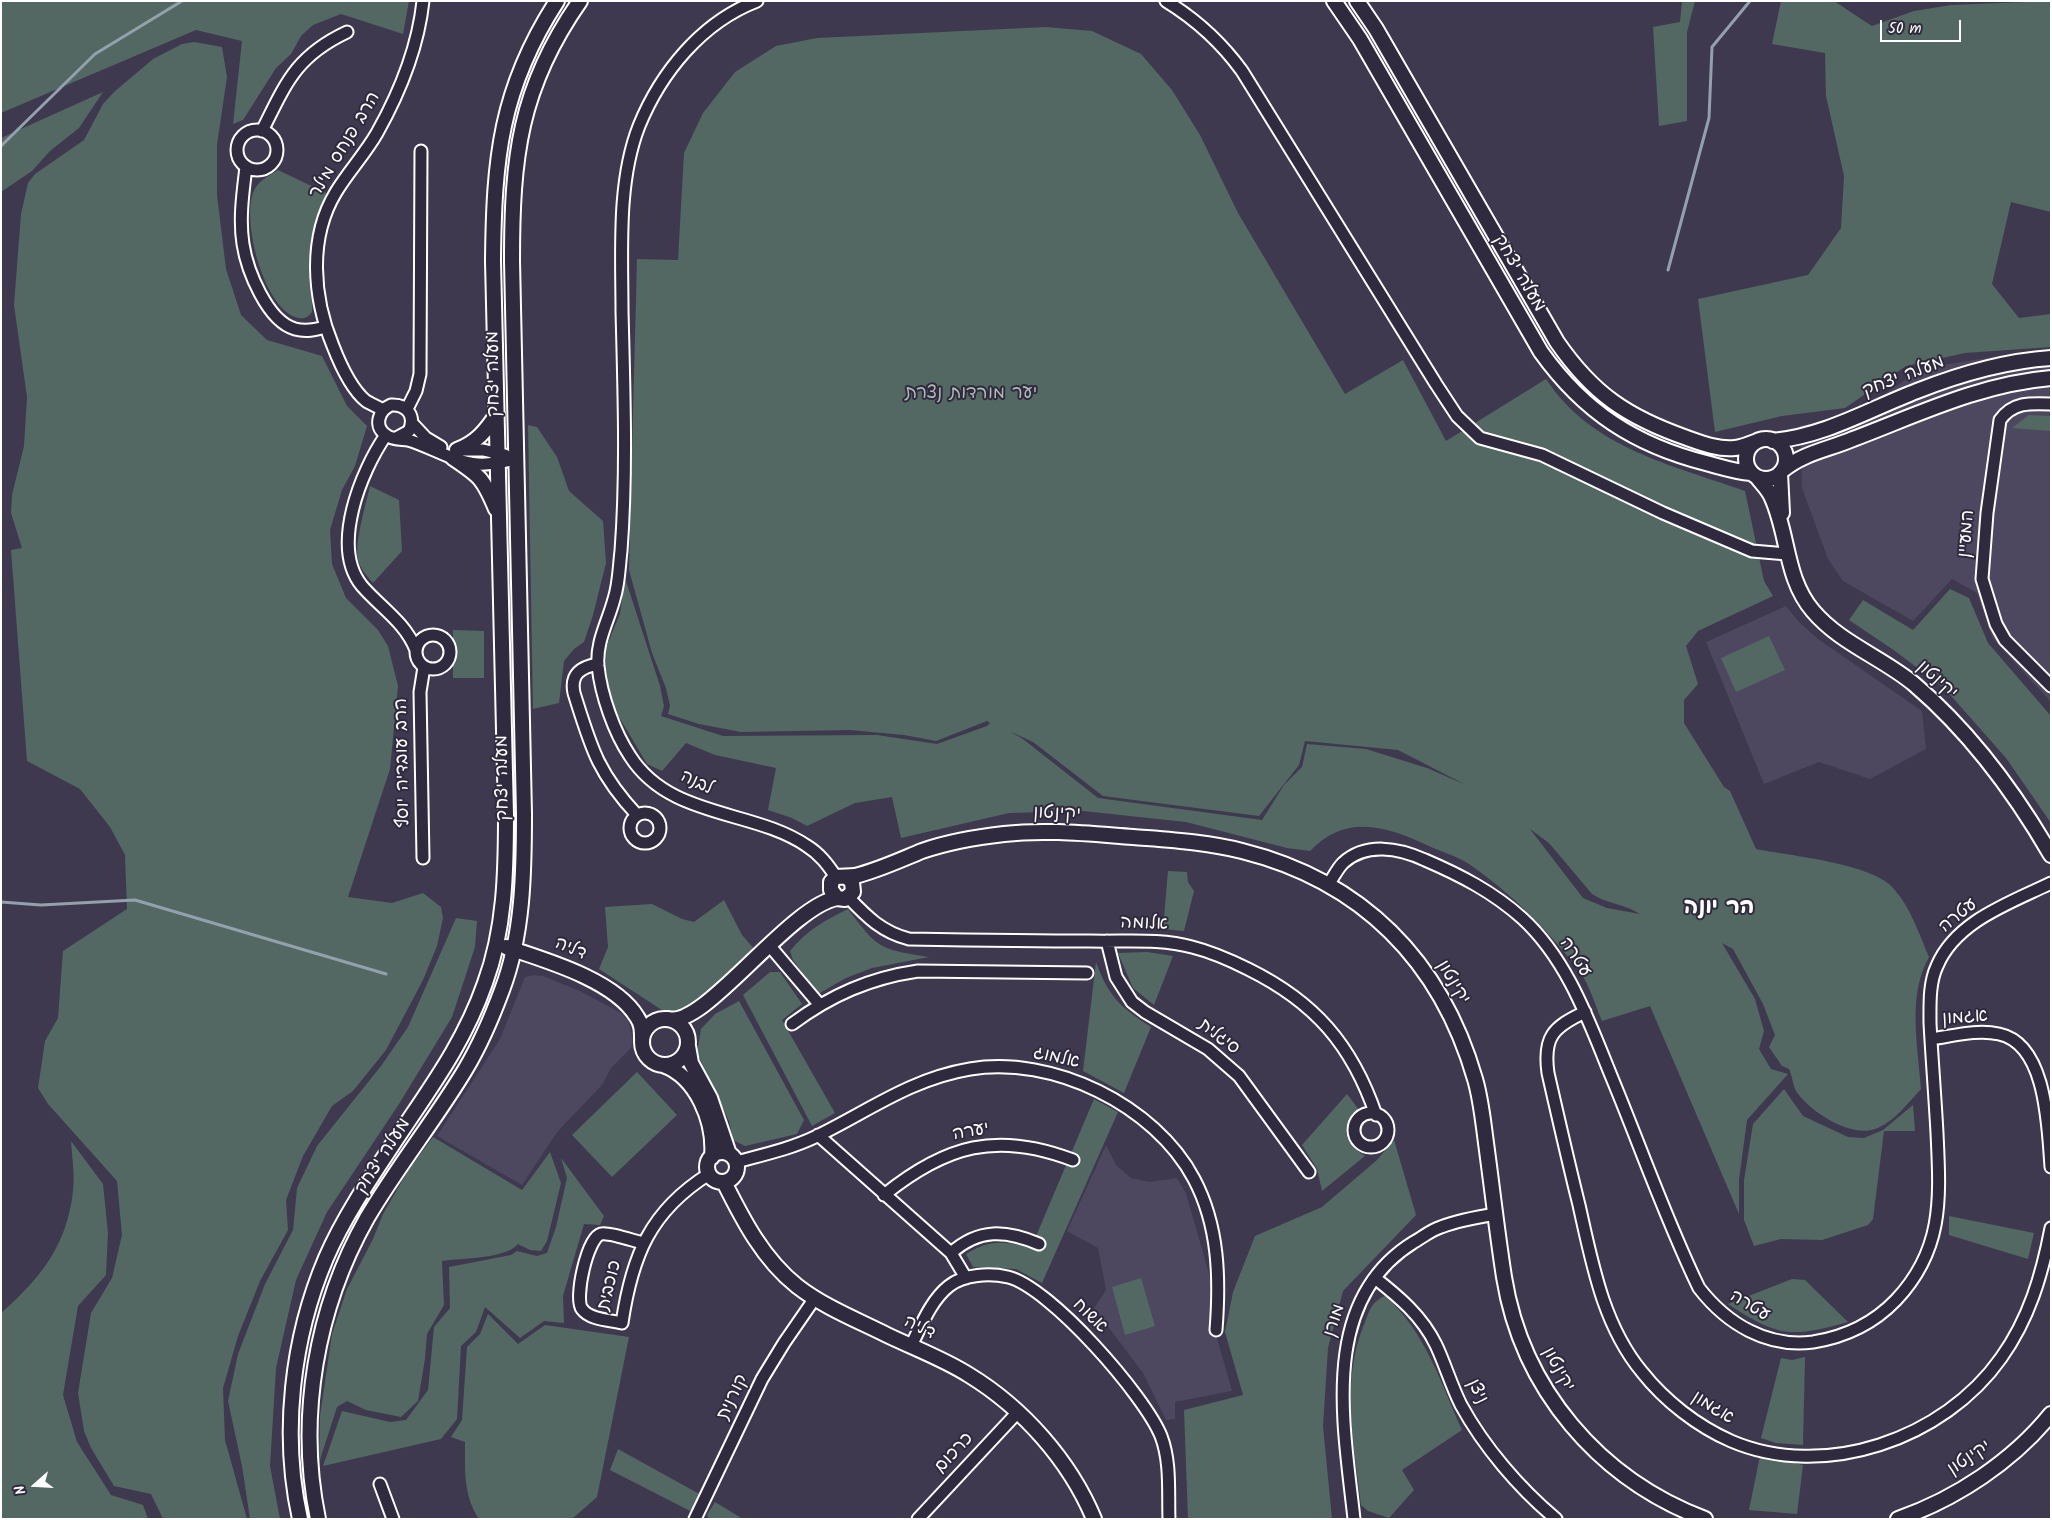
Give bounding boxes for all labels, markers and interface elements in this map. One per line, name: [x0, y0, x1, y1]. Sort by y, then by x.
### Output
scale bar: [1882, 10, 1963, 42]
text: 50 m: [1888, 17, 1922, 41]
street label: הרב פנחס מילר: [306, 89, 386, 203]
street label: מעלה יצחק: [1487, 231, 1549, 317]
street label: מעלה יצחק: [483, 331, 507, 417]
street label: מעלה יצחק: [1860, 353, 1948, 403]
park label: יער מורדות נצרת: [905, 384, 1037, 406]
street label: המעיין: [1955, 509, 1981, 559]
street label: יקינטון: [1911, 657, 1961, 705]
street label: הרב עובדיה יוסף: [392, 698, 416, 828]
street label: מעלה יצחק: [492, 735, 516, 821]
street label: לבנה: [676, 767, 716, 801]
street label: יקינטון: [1033, 803, 1081, 827]
street label: עטרה: [1936, 895, 1982, 939]
district label: הר יונה: [1684, 896, 1754, 922]
street label: אלומה: [1120, 913, 1168, 937]
street label: דליה: [551, 934, 589, 966]
street label: עטרה: [1553, 934, 1595, 982]
street label: יקינטון: [1431, 957, 1473, 1009]
street label: אגמון: [1942, 1007, 1988, 1031]
street label: סיגלית: [1193, 1015, 1243, 1061]
street label: אלמוג: [1031, 1043, 1081, 1075]
street label: מעלה יצחק: [352, 1115, 416, 1199]
street label: יערה: [951, 1119, 991, 1147]
street label: כוכבית: [594, 1259, 628, 1313]
street label: עטרה: [1725, 1287, 1773, 1327]
street label: אשוח: [1067, 1295, 1111, 1339]
street label: מורן: [1321, 1302, 1351, 1340]
street label: דליה: [900, 1312, 938, 1346]
street label: יקינטון: [1536, 1344, 1578, 1396]
street label: קורנית: [714, 1371, 754, 1425]
street label: ניצן: [1461, 1376, 1491, 1408]
street label: אגמון: [1687, 1388, 1737, 1430]
street label: כרכום: [931, 1429, 979, 1479]
street label: יקינטון: [1944, 1437, 1996, 1481]
north arrow: [10, 1460, 60, 1510]
text: N: [9, 1482, 33, 1498]

